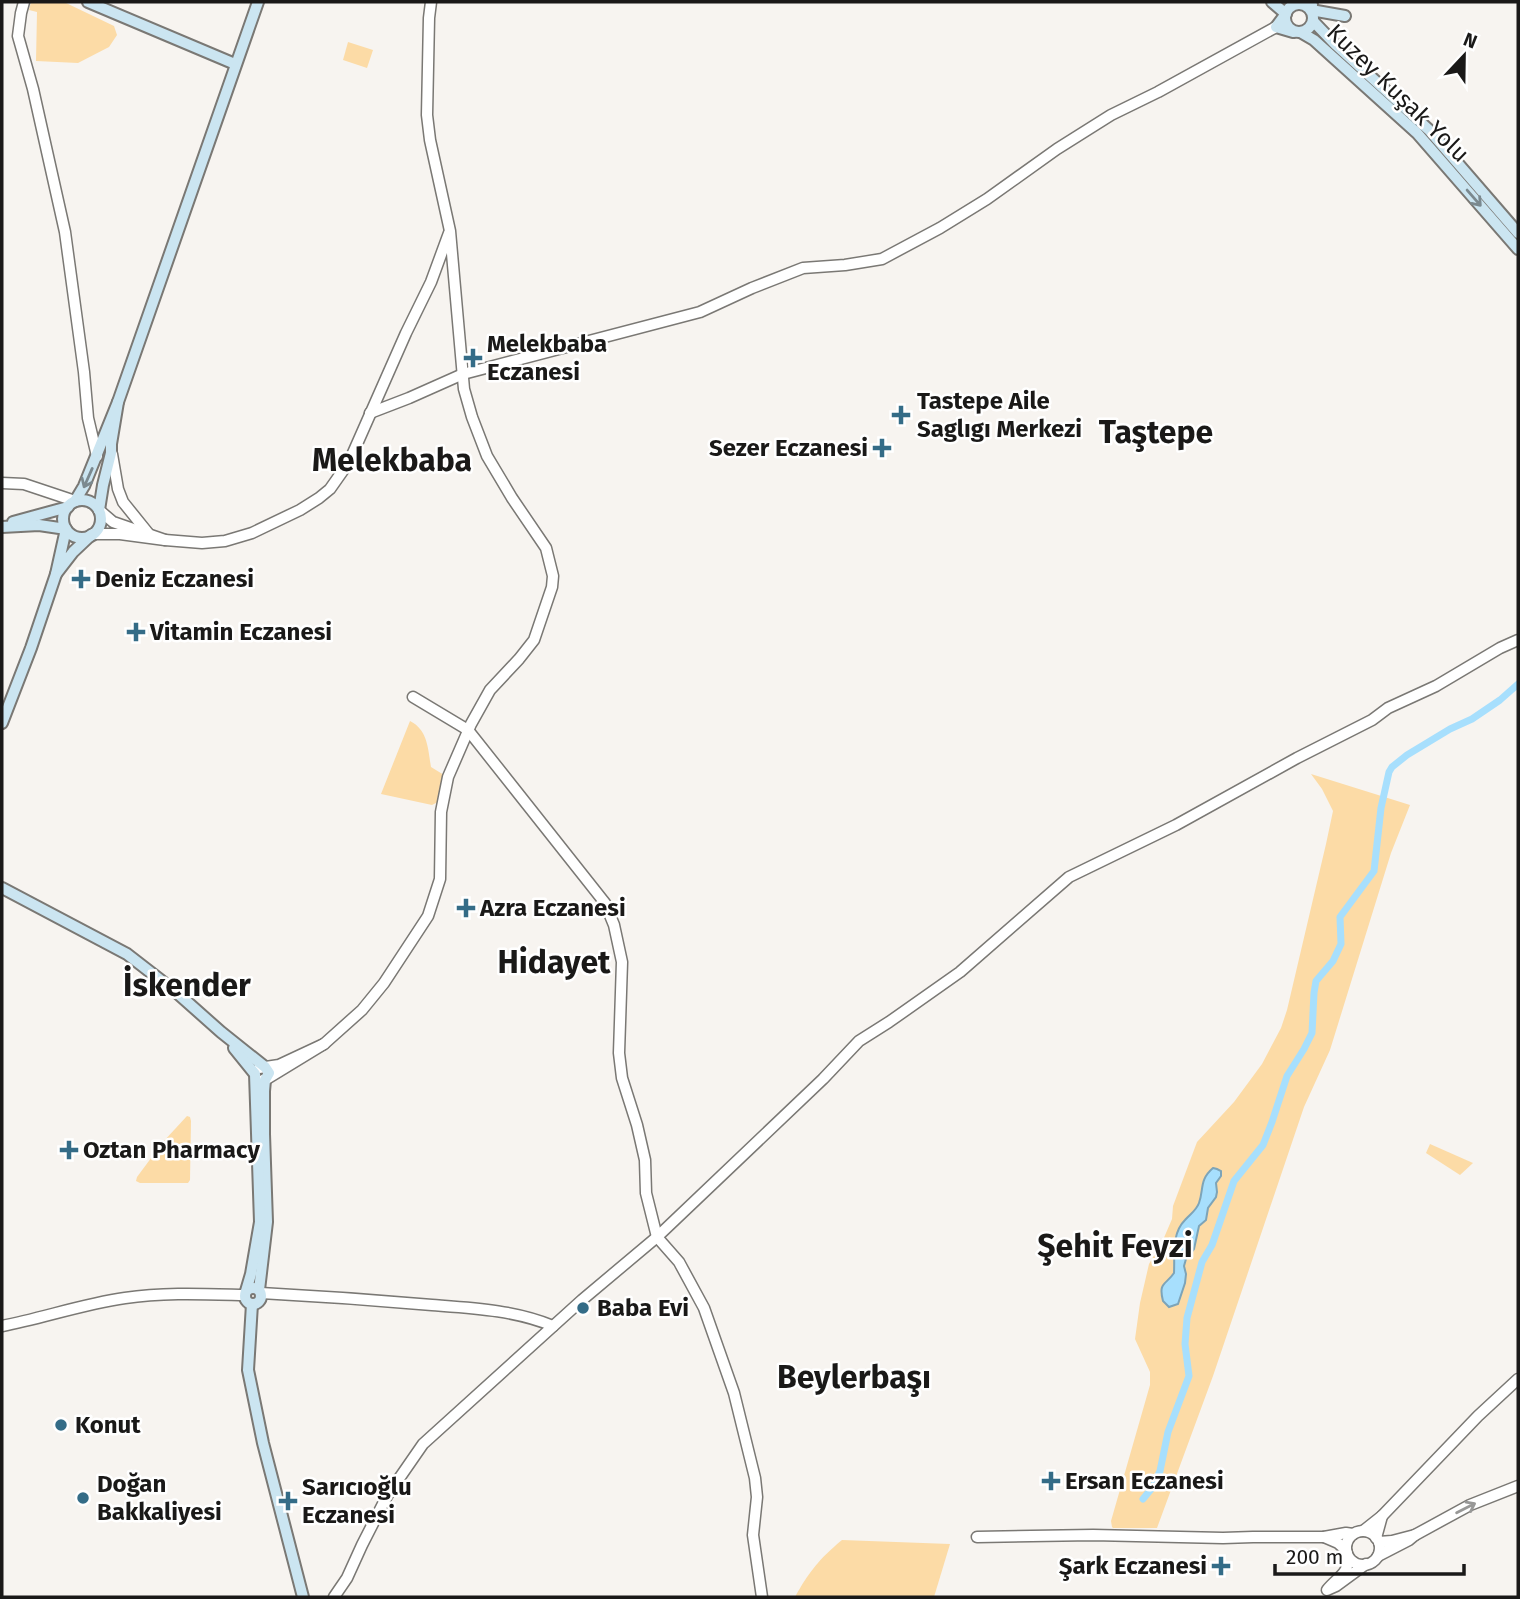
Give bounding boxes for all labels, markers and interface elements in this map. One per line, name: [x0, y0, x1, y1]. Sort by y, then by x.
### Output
street label: Kuzey Kuşak Yolu: [1321, 18, 1475, 168]
north arrow: [1429, 21, 1499, 91]
text: N: [1460, 28, 1480, 54]
one-way arrow: [1466, 189, 1483, 206]
place label: Melekbaba Eczanesi: [487, 330, 607, 386]
marker: Melekbaba Eczanesi: [465, 350, 481, 366]
place label: Tastepe Aile Saglıgı Merkezi: [917, 387, 1082, 443]
marker: Tastepe Aile Saglıgı Merkezi: [891, 405, 911, 425]
district label: Taştepe: [1099, 413, 1213, 452]
place label: Sezer Eczanesi: [709, 434, 868, 462]
marker: Sezer Eczanesi: [874, 440, 890, 456]
district label: Melekbaba: [312, 441, 472, 479]
one-way arrow: [81, 467, 94, 488]
place label: Deniz Eczanesi: [95, 565, 254, 593]
marker: Deniz Eczanesi: [73, 571, 89, 587]
place label: Vitamin Eczanesi: [149, 618, 332, 646]
marker: Vitamin Eczanesi: [128, 624, 144, 640]
place label: Azra Eczanesi: [479, 894, 626, 922]
marker: Azra Eczanesi: [458, 900, 474, 916]
district label: Hidayet: [498, 943, 611, 981]
district label: İskender: [123, 965, 251, 1004]
place label: Oztan Pharmacy: [83, 1136, 260, 1164]
marker: Oztan Pharmacy: [61, 1142, 77, 1158]
district label: Şehit Feyzi: [1037, 1227, 1193, 1266]
place label: Baba Evi: [597, 1294, 689, 1322]
marker: Baba Evi: [575, 1300, 591, 1316]
district label: Beylerbaşı: [777, 1358, 931, 1397]
place label: Konut: [75, 1411, 141, 1439]
marker: Konut: [53, 1417, 69, 1433]
place label: Ersan Eczanesi: [1065, 1467, 1224, 1495]
place label: Doğan Bakkaliyesi: [97, 1470, 222, 1526]
place label: Sarıcıoğlu Eczanesi: [302, 1473, 412, 1529]
marker: Ersan Eczanesi: [1043, 1473, 1059, 1489]
marker: Doğan Bakkaliyesi: [75, 1490, 91, 1506]
marker: Sarıcıoğlu Eczanesi: [280, 1493, 296, 1509]
one-way arrow: [1455, 1500, 1475, 1514]
scale bar: [1275, 1532, 1464, 1576]
text: 200 m: [1286, 1544, 1343, 1570]
place label: Şark Eczanesi: [1059, 1552, 1207, 1582]
marker: Şark Eczanesi: [1213, 1558, 1229, 1574]

